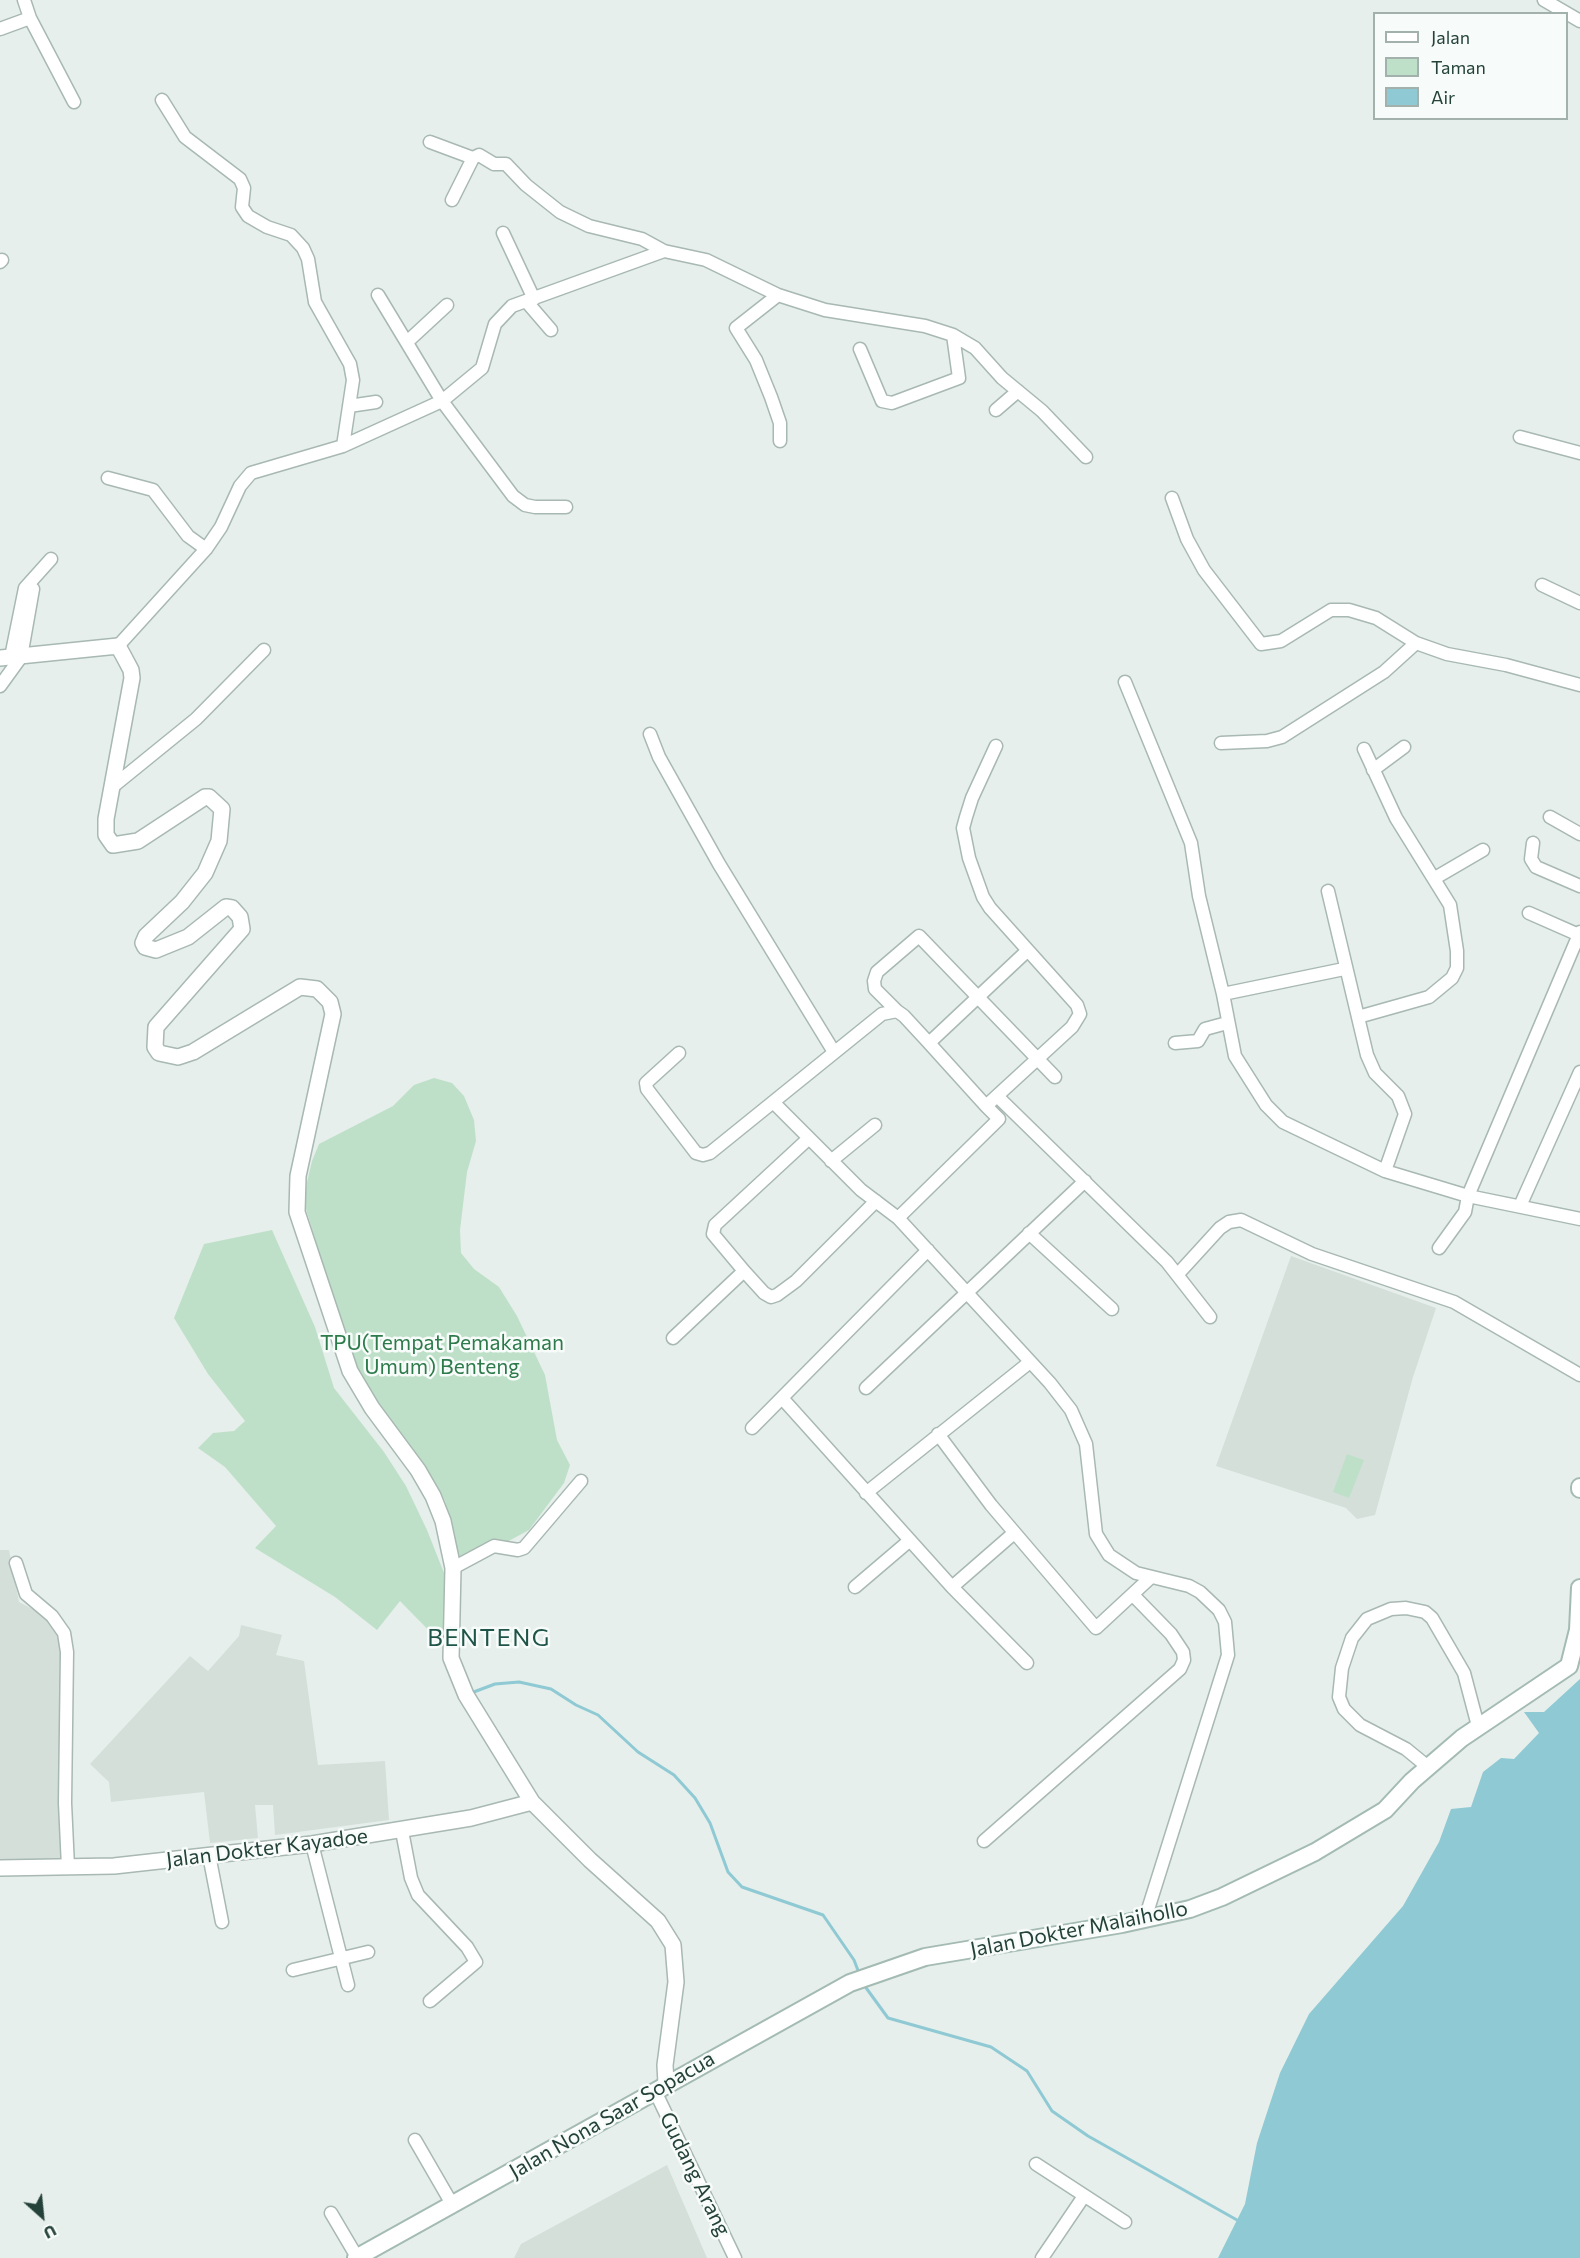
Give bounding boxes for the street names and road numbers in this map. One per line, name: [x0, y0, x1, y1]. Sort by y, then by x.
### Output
street label: Jalan Dokter Kayadoe: [165, 1823, 369, 1873]
street label: Jalan Dokter Malaihollo: [968, 1896, 1190, 1962]
street label: Jalan Nona Saar Sopacua: [505, 2046, 719, 2184]
street label: Gudang Arang: [654, 2108, 736, 2240]

